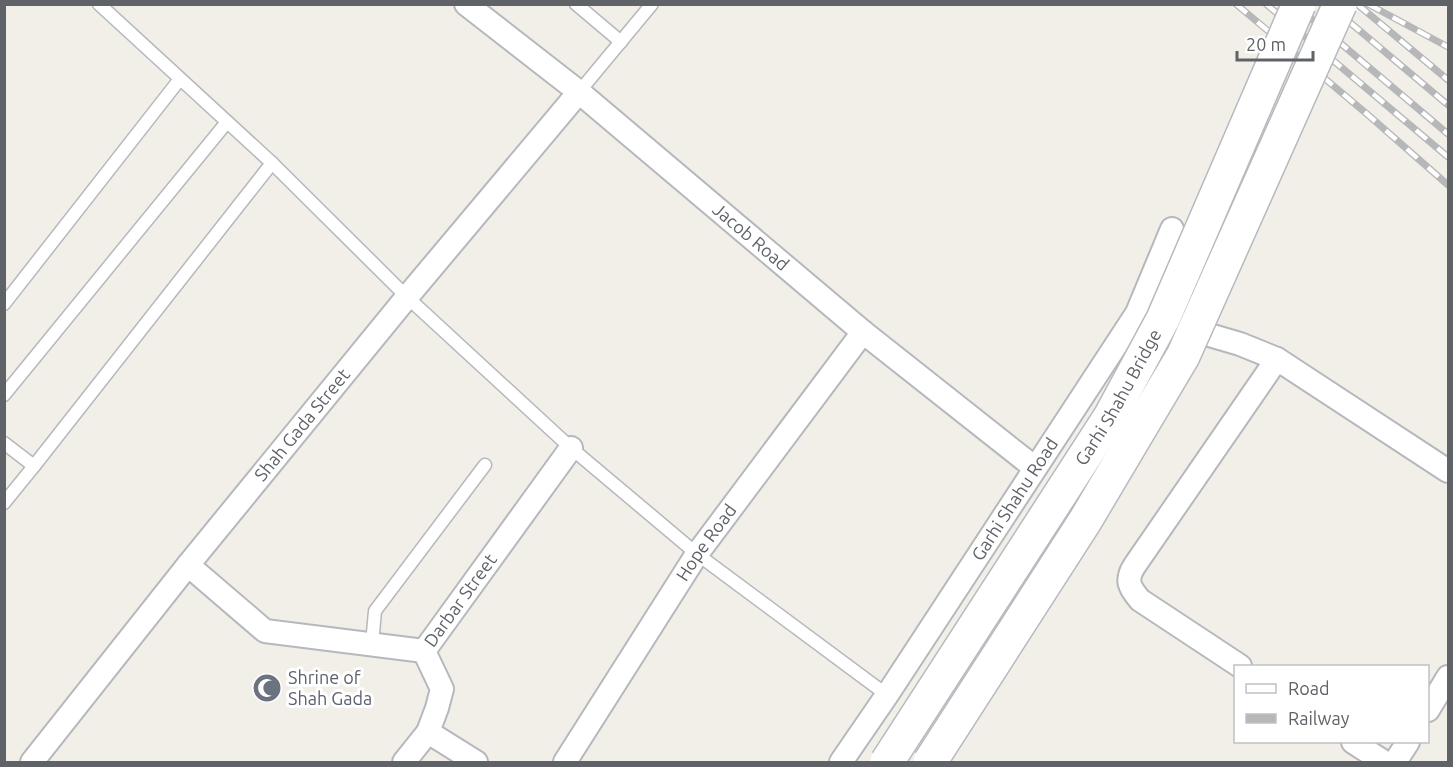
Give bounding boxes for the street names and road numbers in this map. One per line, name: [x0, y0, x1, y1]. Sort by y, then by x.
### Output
street label: Jacob Road: [709, 199, 793, 274]
street label: Garhi Shahu Bridge: [1070, 325, 1165, 469]
street label: Shah Gada Street: [250, 364, 353, 484]
street label: Garhi Shahu Road: [967, 434, 1061, 564]
street label: Hope Road: [672, 500, 740, 584]
street label: Darbar Street: [419, 550, 500, 650]

